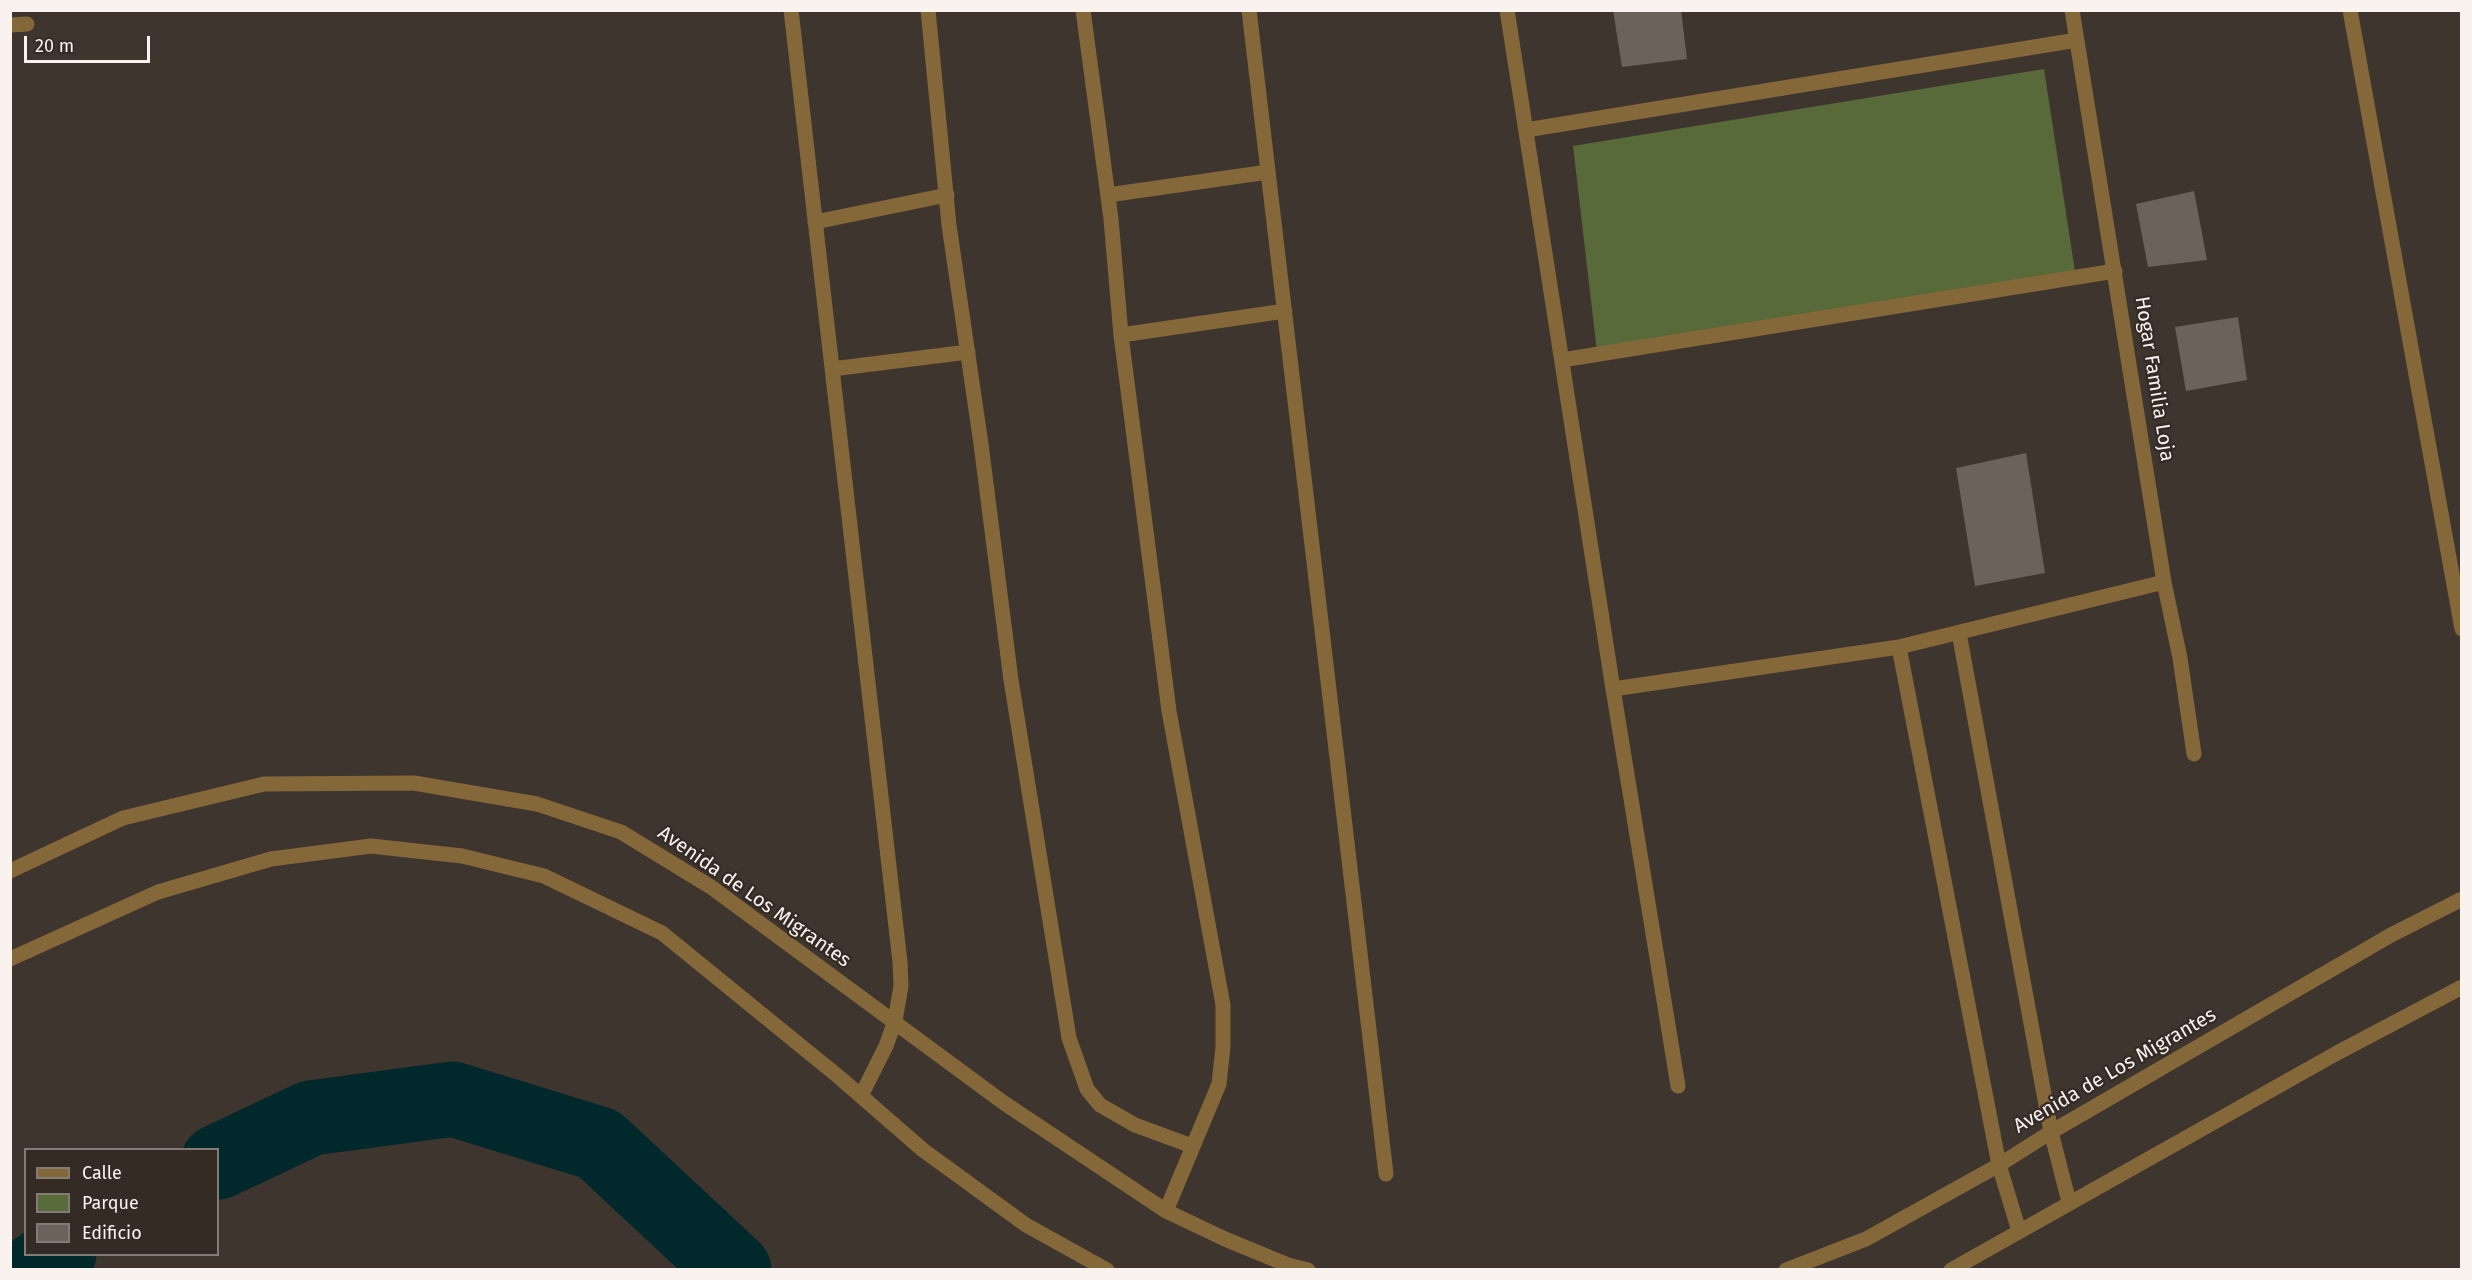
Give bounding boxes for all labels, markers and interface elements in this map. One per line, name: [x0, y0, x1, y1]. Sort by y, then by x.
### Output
scale bar: [27, 24, 153, 62]
text: 20 m: [35, 35, 74, 57]
street label: Hogar Familia Loja: [2129, 295, 2179, 463]
street label: Avenida de Los Migrantes: [653, 821, 855, 973]
street label: Avenida de Los Migrantes: [2009, 1003, 2221, 1139]
legend: [24, 1148, 219, 1256]
text: Calle: [82, 1162, 122, 1184]
text: Parque: [82, 1192, 139, 1214]
text: Edificio: [82, 1222, 142, 1244]

